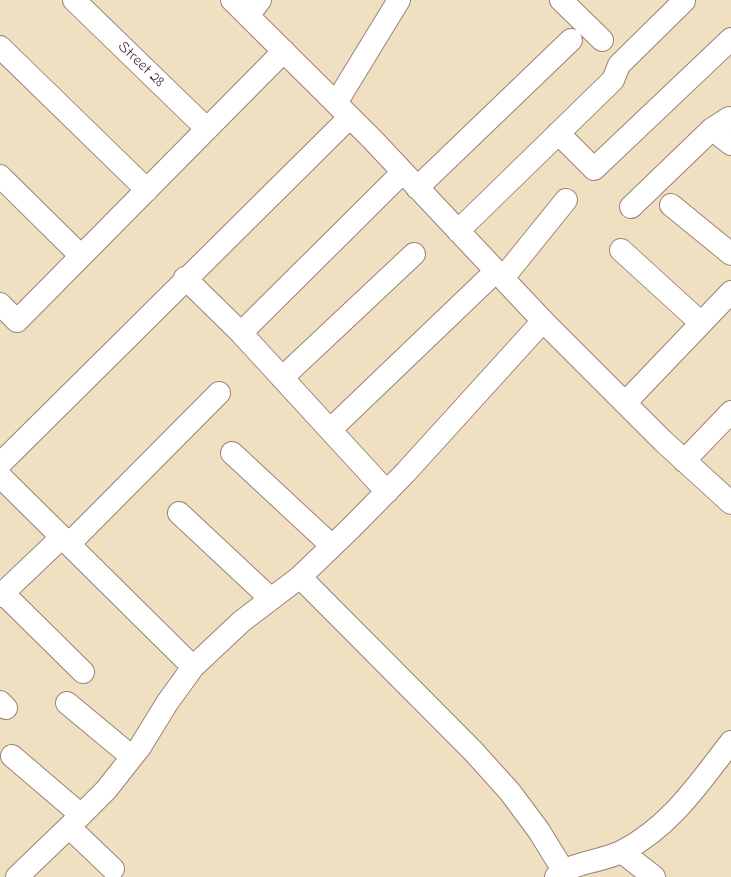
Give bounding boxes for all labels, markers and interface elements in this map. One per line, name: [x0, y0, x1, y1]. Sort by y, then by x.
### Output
street label: Street 28: [112, 38, 168, 92]

